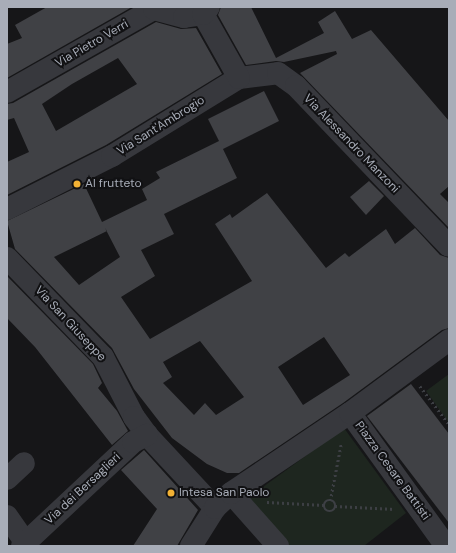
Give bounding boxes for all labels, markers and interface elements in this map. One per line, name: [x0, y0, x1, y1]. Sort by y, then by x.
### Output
street label: Via Pietro Verri: [53, 17, 131, 71]
street label: Via Alessandro Manzoni: [300, 92, 402, 196]
street label: Via Sant'Ambrogio: [114, 93, 208, 159]
place label: Al frutteto: [85, 177, 142, 191]
marker: Al frutteto: [72, 179, 82, 189]
street label: Via San Giuseppe: [31, 283, 109, 365]
street label: Piazza Cesare Battisti: [351, 419, 433, 523]
street label: Via dei Bersaglieri: [42, 450, 124, 528]
place label: Intesa San Paolo: [179, 486, 269, 500]
marker: Intesa San Paolo: [166, 488, 176, 498]

